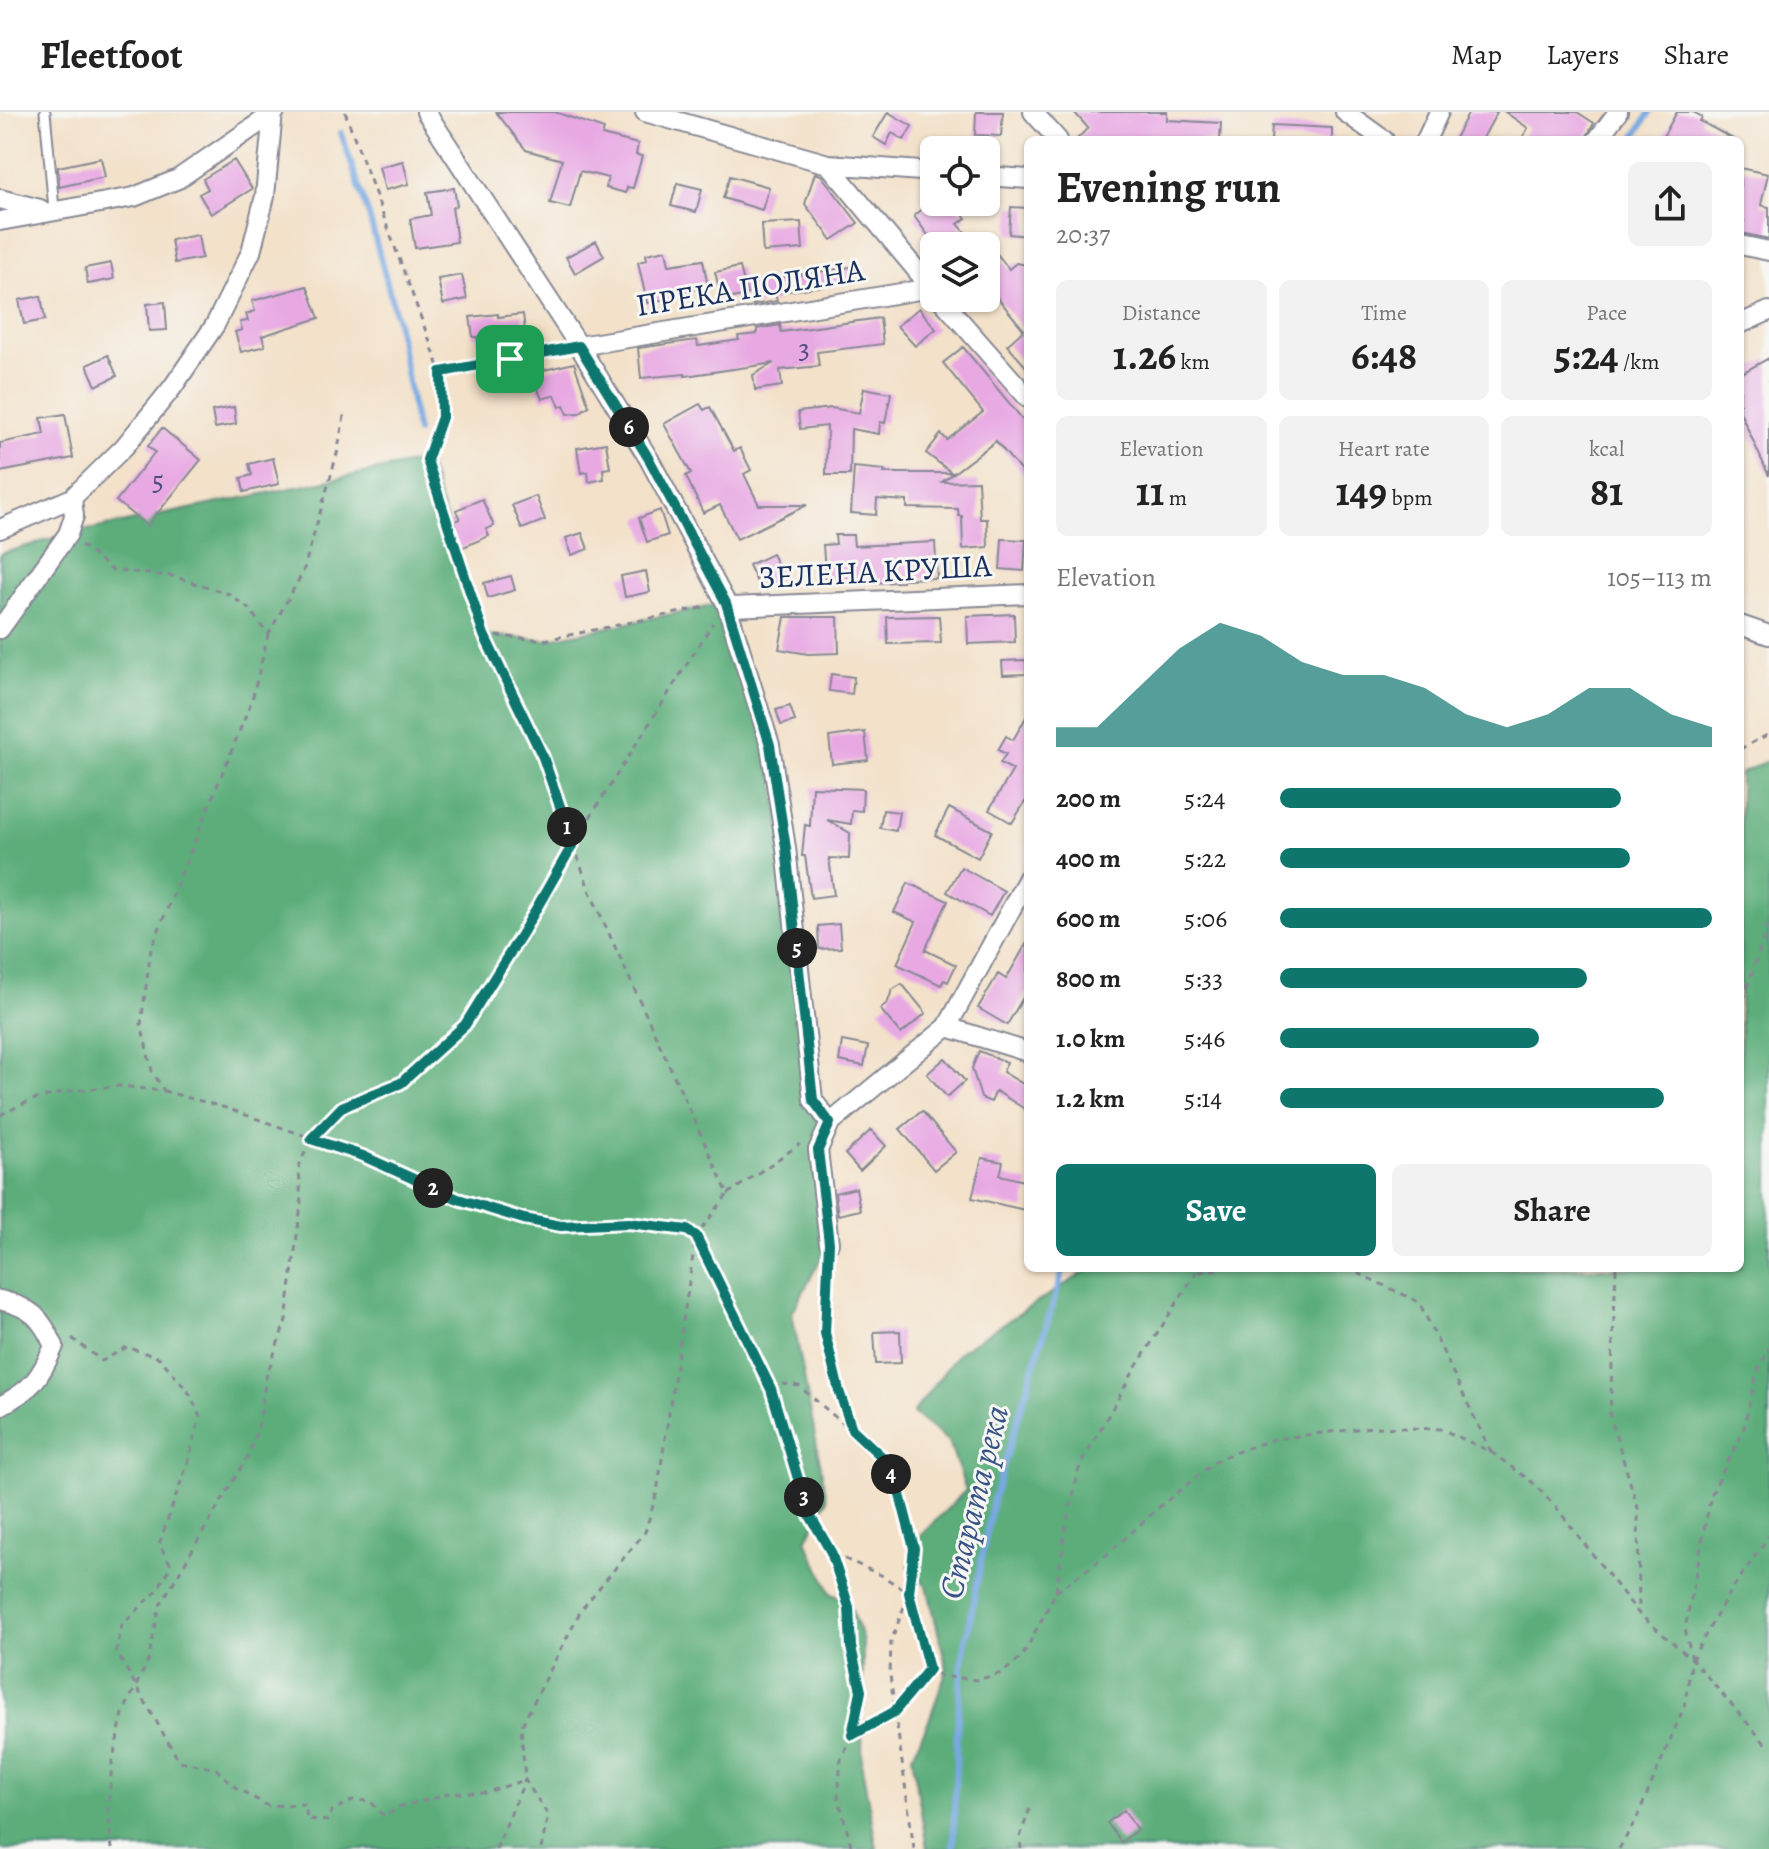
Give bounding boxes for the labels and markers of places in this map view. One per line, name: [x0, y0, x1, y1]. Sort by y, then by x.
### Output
pin: [476, 325, 544, 393]
pin: 6: [609, 407, 649, 447]
pin: 1: [547, 807, 587, 847]
pin: 5: [777, 928, 817, 968]
pin: 2: [413, 1168, 453, 1208]
pin: 4: [871, 1454, 911, 1494]
pin: 3: [784, 1477, 824, 1517]

